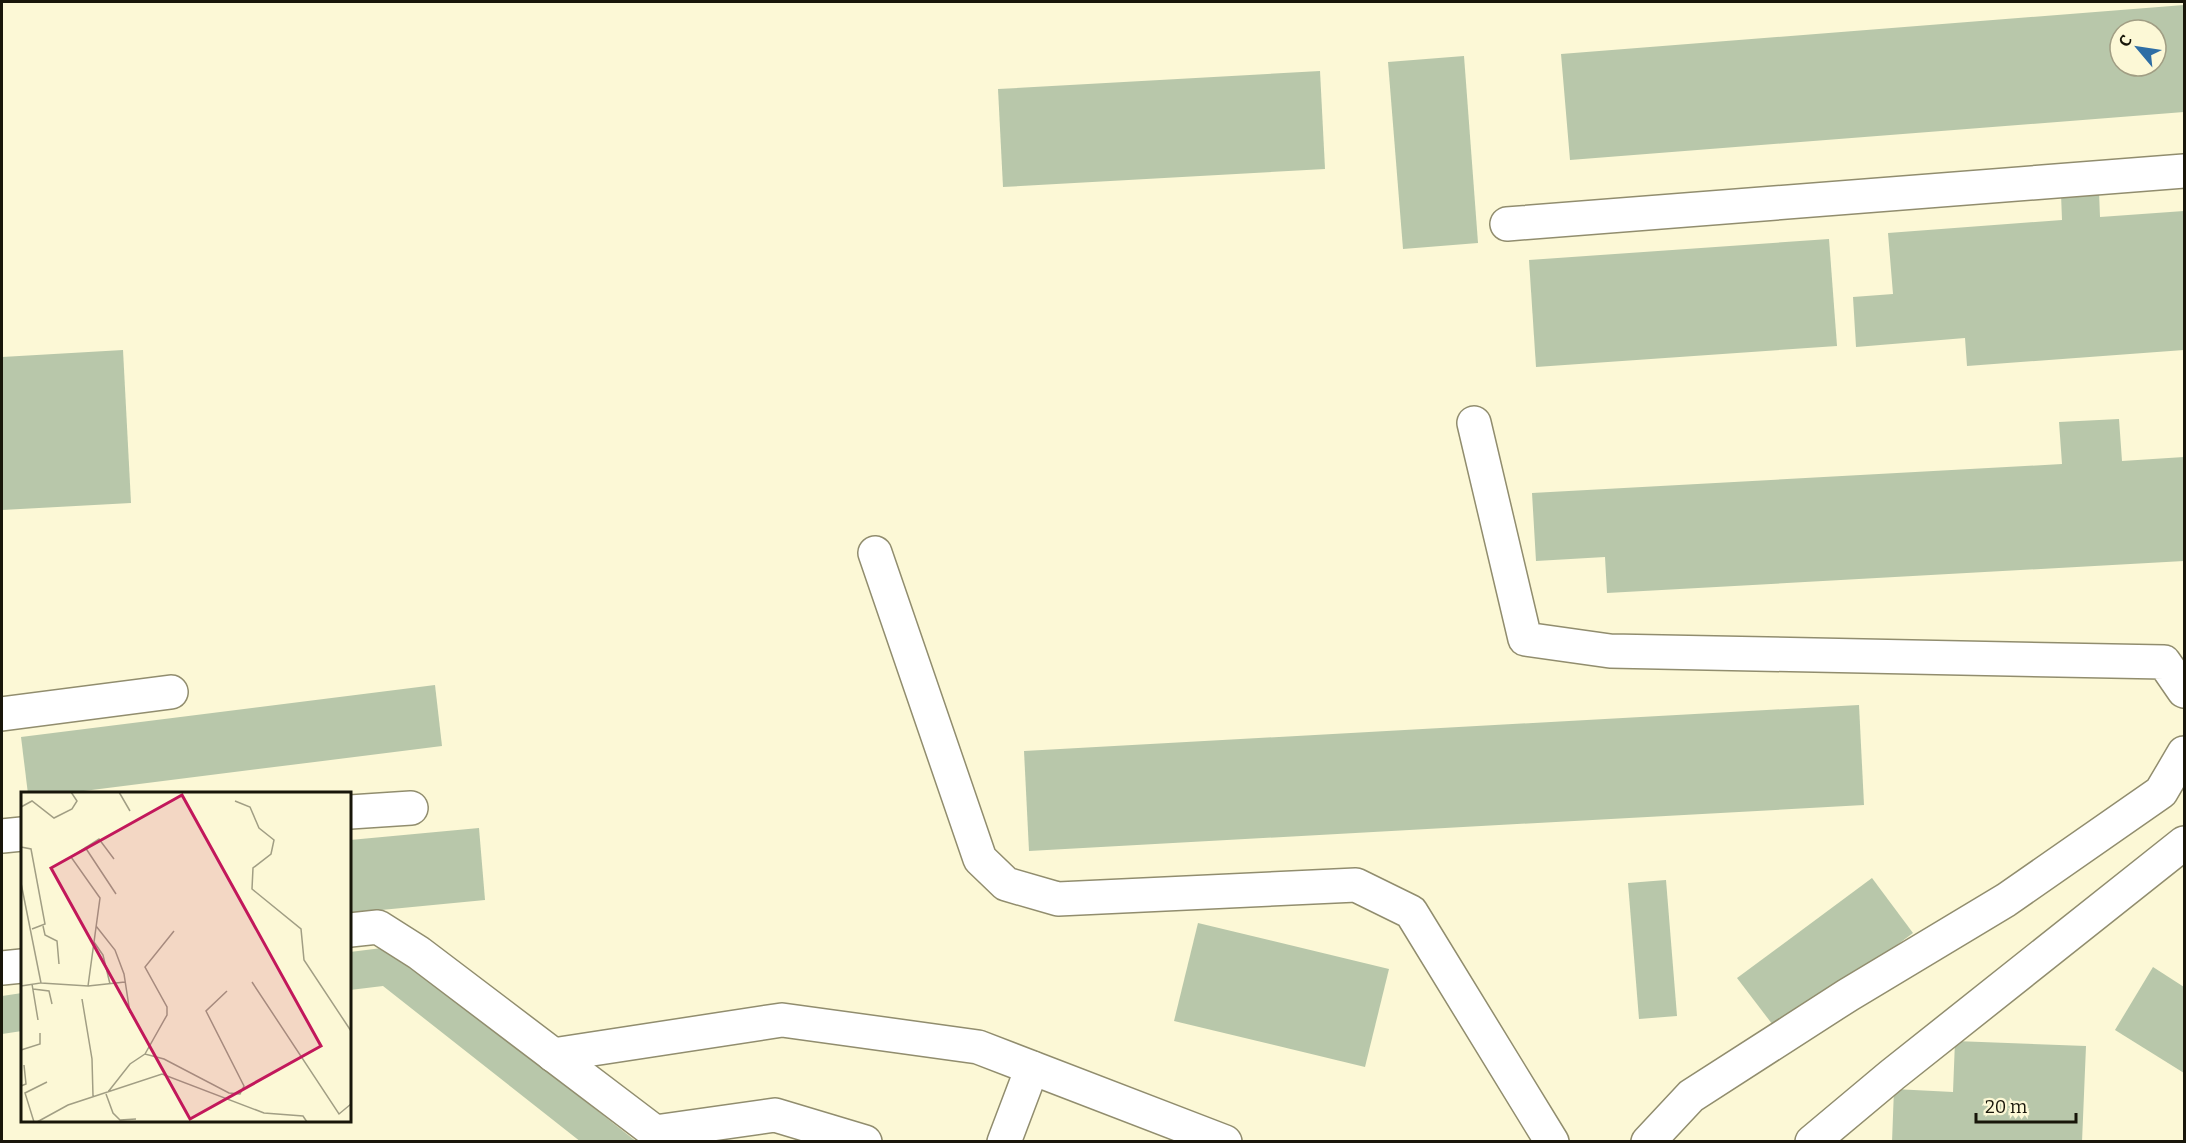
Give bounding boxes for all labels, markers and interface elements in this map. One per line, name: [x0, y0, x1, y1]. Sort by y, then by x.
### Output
north arrow: [2108, 18, 2168, 78]
text: С: [2115, 32, 2136, 50]
inset map: [21, 792, 351, 1122]
scale bar: [1976, 1086, 2076, 1124]
text: 20 m: [1985, 1096, 2027, 1118]

